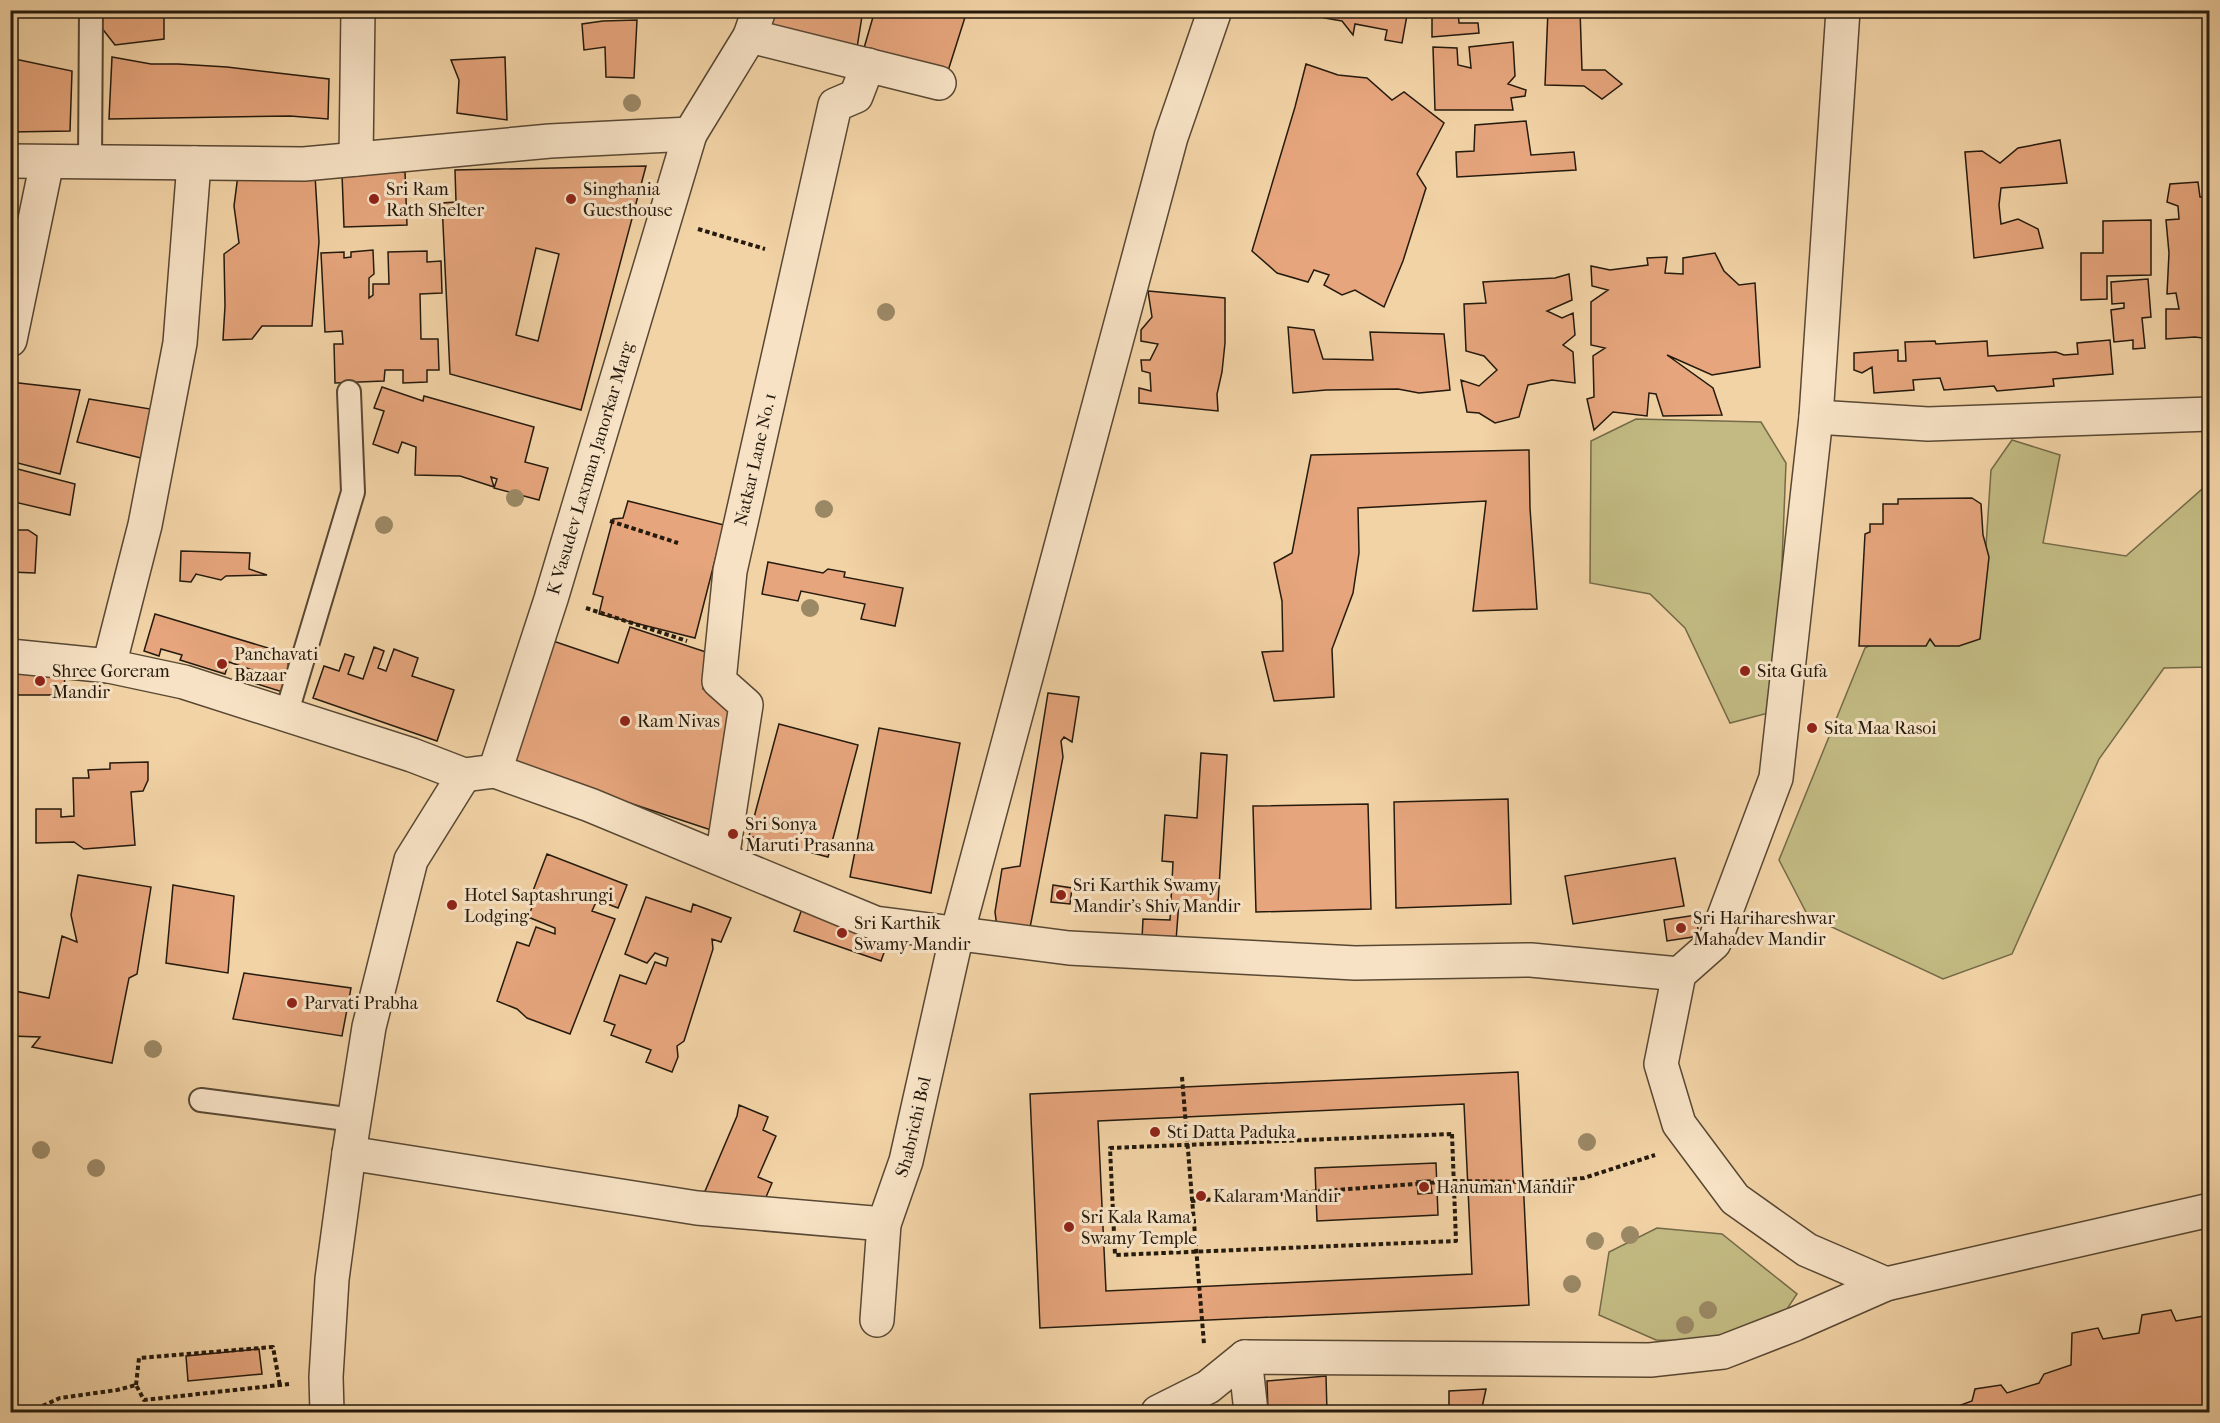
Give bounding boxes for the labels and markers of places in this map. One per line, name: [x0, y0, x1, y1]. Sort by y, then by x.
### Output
place label: Sri Ram Rath Shelter: [386, 179, 484, 221]
place label: Singhania Guesthouse: [583, 179, 673, 221]
marker: Sri Ram Rath Shelter: [367, 192, 381, 206]
marker: Singhania Guesthouse: [564, 192, 578, 206]
place label: Panchavati Bazaar: [234, 644, 319, 686]
marker: Panchavati Bazaar: [215, 657, 229, 671]
place label: Shree Goreram Mandir: [52, 661, 170, 703]
place label: Sita Gufa: [1757, 661, 1828, 682]
marker: Sita Gufa: [1738, 664, 1752, 678]
marker: Shree Goreram Mandir: [33, 674, 47, 688]
place label: Ram Nivas: [637, 711, 720, 732]
marker: Ram Nivas: [618, 714, 632, 728]
place label: Sita Maa Rasoi: [1824, 718, 1937, 739]
marker: Sita Maa Rasoi: [1805, 721, 1819, 735]
place label: Sri Sonya Maruti Prasanna: [745, 814, 875, 856]
marker: Sri Sonya Maruti Prasanna: [726, 827, 740, 841]
place label: Sri Karthik Swamy Mandir's Shiv Mandir: [1073, 875, 1241, 917]
place label: Hotel Saptashrungi Lodging: [464, 885, 614, 927]
marker: Sri Karthik Swamy Mandir's Shiv Mandir: [1054, 888, 1068, 902]
marker: Hotel Saptashrungi Lodging: [445, 898, 459, 912]
place label: Sri Harihareshwar Mahadev Mandir: [1693, 908, 1835, 950]
place label: Sri Karthik Swamy Mandir: [854, 913, 971, 955]
marker: Sri Harihareshwar Mahadev Mandir: [1674, 921, 1688, 935]
marker: Sri Karthik Swamy Mandir: [835, 926, 849, 940]
place label: Parvati Prabha: [304, 993, 419, 1014]
marker: Parvati Prabha: [285, 996, 299, 1010]
place label: Sti Datta Paduka: [1167, 1122, 1296, 1143]
marker: Sti Datta Paduka: [1148, 1125, 1162, 1139]
place label: Hanuman Mandir: [1436, 1177, 1575, 1198]
marker: Hanuman Mandir: [1417, 1180, 1431, 1194]
place label: Kalaram Mandir: [1213, 1186, 1341, 1207]
marker: Kalaram Mandir: [1194, 1189, 1208, 1203]
place label: Sri Kala Rama Swamy Temple: [1081, 1207, 1197, 1249]
marker: Sri Kala Rama Swamy Temple: [1062, 1220, 1076, 1234]

